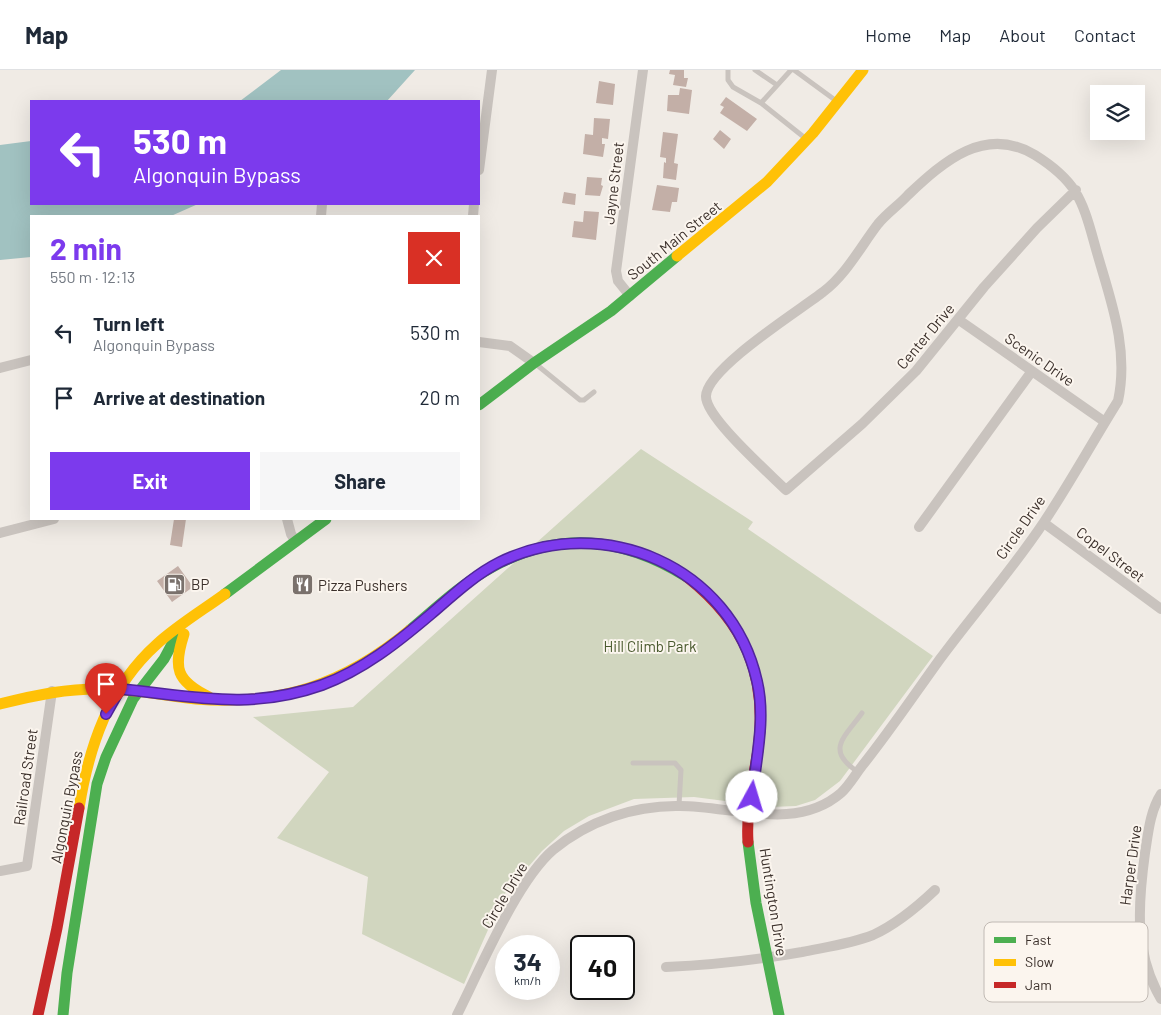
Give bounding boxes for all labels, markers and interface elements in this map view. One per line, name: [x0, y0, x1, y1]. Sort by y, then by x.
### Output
text: Map: [25, 20, 68, 49]
text: Home: [865, 24, 911, 46]
text: Map: [939, 24, 971, 46]
text: About: [999, 24, 1046, 46]
text: Contact: [1074, 24, 1136, 46]
map controls: [1090, 85, 1145, 140]
button: layers: [1090, 85, 1145, 140]
text: 530 m: [133, 119, 227, 161]
icon: left: [50, 120, 115, 185]
street label: Jayne Street: [599, 141, 627, 225]
text: Algonquin Bypass: [133, 161, 301, 187]
street label: South Main Street: [623, 197, 725, 283]
text: 2 min: [50, 230, 122, 266]
button: close: [408, 232, 460, 284]
text: 550 m · 12:13: [50, 267, 135, 286]
street label: Center Drive: [892, 299, 958, 373]
text: Turn left: [93, 312, 164, 335]
icon: left: [50, 319, 78, 347]
text: 530 m: [410, 321, 460, 344]
street label: Scenic Drive: [1002, 329, 1078, 390]
text: Algonquin Bypass: [93, 335, 215, 354]
icon: arrive: [50, 384, 78, 412]
text: Arrive at destination: [93, 386, 265, 409]
text: 20 m: [420, 386, 460, 409]
button: Exit: [50, 452, 250, 510]
button: Share: [260, 452, 460, 510]
street label: Circle Drive: [991, 492, 1049, 562]
street label: Copel Street: [1073, 522, 1149, 586]
fuel station icon: BP: [163, 572, 187, 596]
restaurant icon: Pizza Pushers: [290, 573, 314, 597]
place label: BP: [191, 575, 209, 593]
place label: Pizza Pushers: [318, 576, 407, 594]
park label: Hill Climb Park: [604, 637, 697, 655]
pin: [85, 663, 127, 714]
icon: arrive: [92, 670, 120, 698]
street label: Railroad Street: [9, 727, 41, 827]
street label: Algonquin Bypass: [46, 749, 86, 865]
position arrow: [725, 770, 777, 822]
street label: Harper Drive: [1115, 824, 1145, 906]
street label: Huntington Drive: [757, 847, 791, 957]
street label: Circle Drive: [477, 859, 531, 931]
legend: [984, 922, 1148, 1002]
text: Fast: [1025, 931, 1051, 948]
speed limit sign: 40: [570, 935, 635, 1000]
text: 34: [513, 946, 542, 976]
text: Slow: [1025, 953, 1054, 970]
text: km/h: [514, 973, 541, 987]
text: Jam: [1025, 976, 1052, 993]

